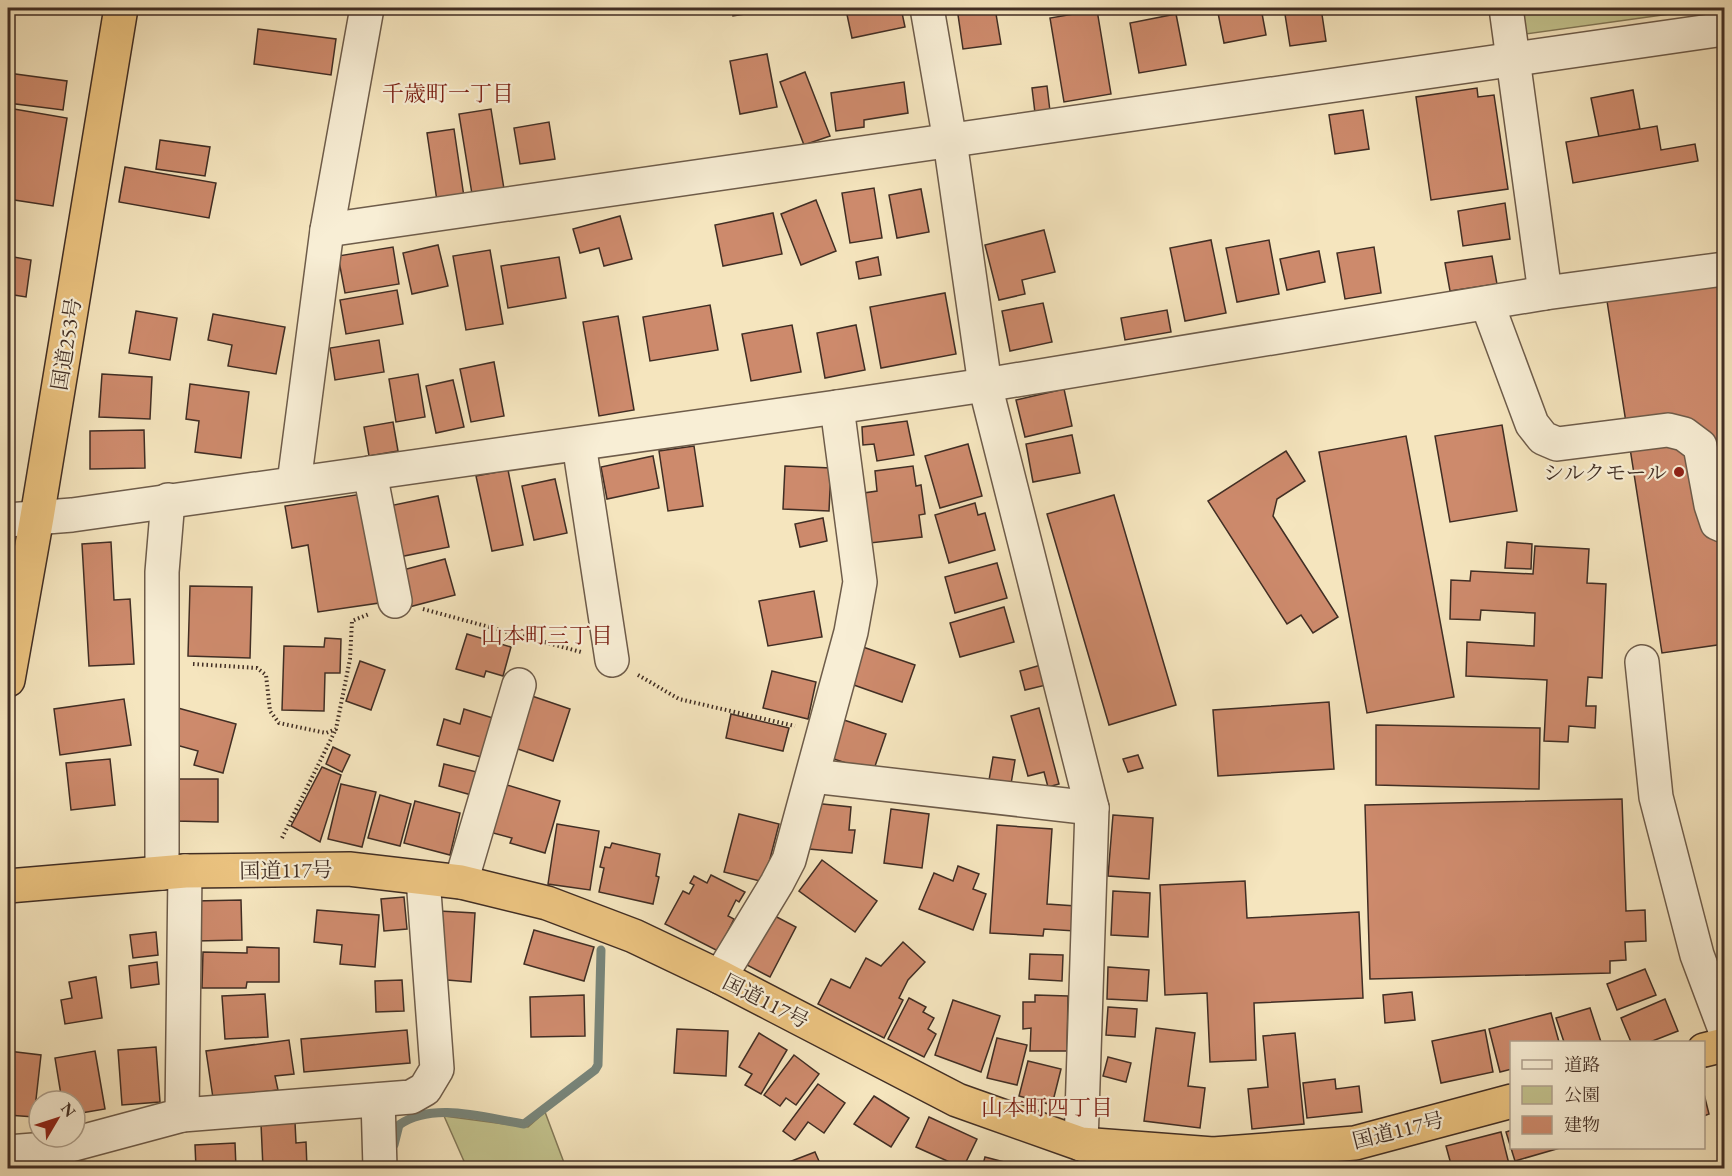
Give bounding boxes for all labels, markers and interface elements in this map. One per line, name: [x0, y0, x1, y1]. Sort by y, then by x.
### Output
district label: 千歳町一丁目: [382, 79, 514, 108]
street label: 国道253号: [45, 296, 87, 392]
place label: シルクモール: [1543, 459, 1667, 486]
marker: シルクモール: [1672, 465, 1686, 479]
district label: 山本町三丁目: [481, 621, 613, 650]
street label: 国道117号: [239, 856, 333, 884]
street label: 国道117号: [718, 968, 814, 1034]
legend: [1510, 1041, 1705, 1149]
text: 道路: [1564, 1053, 1600, 1076]
text: 公園: [1564, 1083, 1600, 1106]
north arrow: [27, 1089, 87, 1149]
district label: 山本町四丁目: [981, 1093, 1113, 1122]
text: N: [56, 1098, 81, 1122]
street label: 国道117号: [1349, 1106, 1447, 1154]
text: 建物: [1564, 1113, 1600, 1136]

